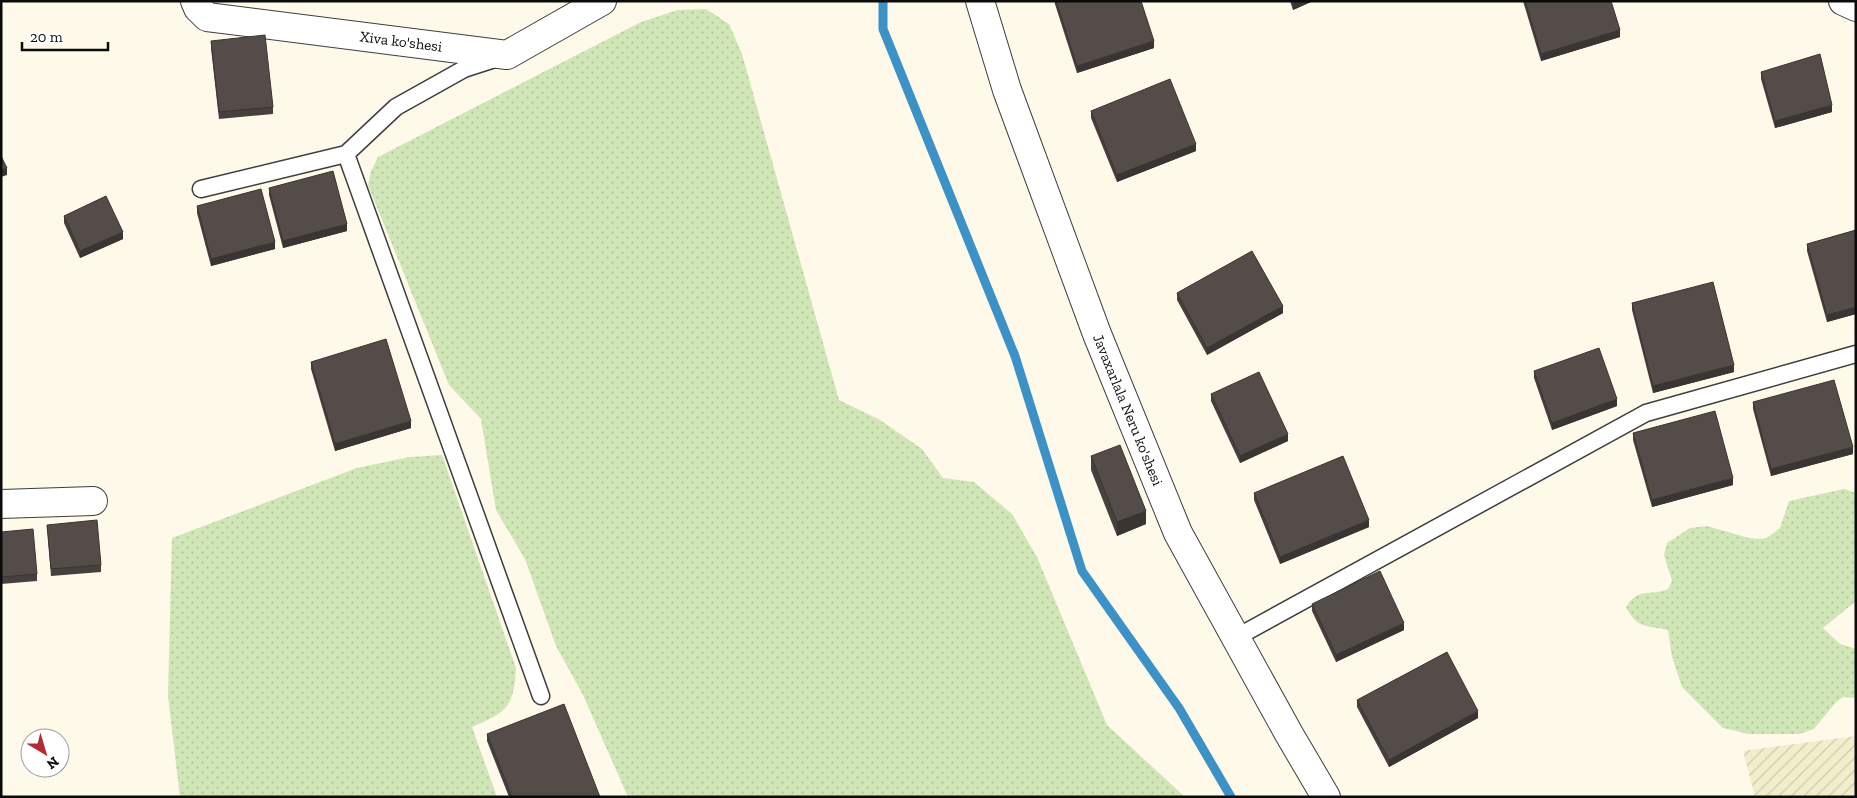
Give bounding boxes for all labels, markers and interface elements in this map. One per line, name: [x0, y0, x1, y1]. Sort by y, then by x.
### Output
scale bar: [22, 20, 109, 52]
street label: Xiva ko'shesi: [359, 27, 443, 56]
text: 20 m: [30, 28, 63, 46]
street label: Javaxarlala Neru ko'shesi: [1089, 331, 1167, 488]
north arrow: [20, 728, 70, 778]
text: N: [43, 753, 62, 773]

